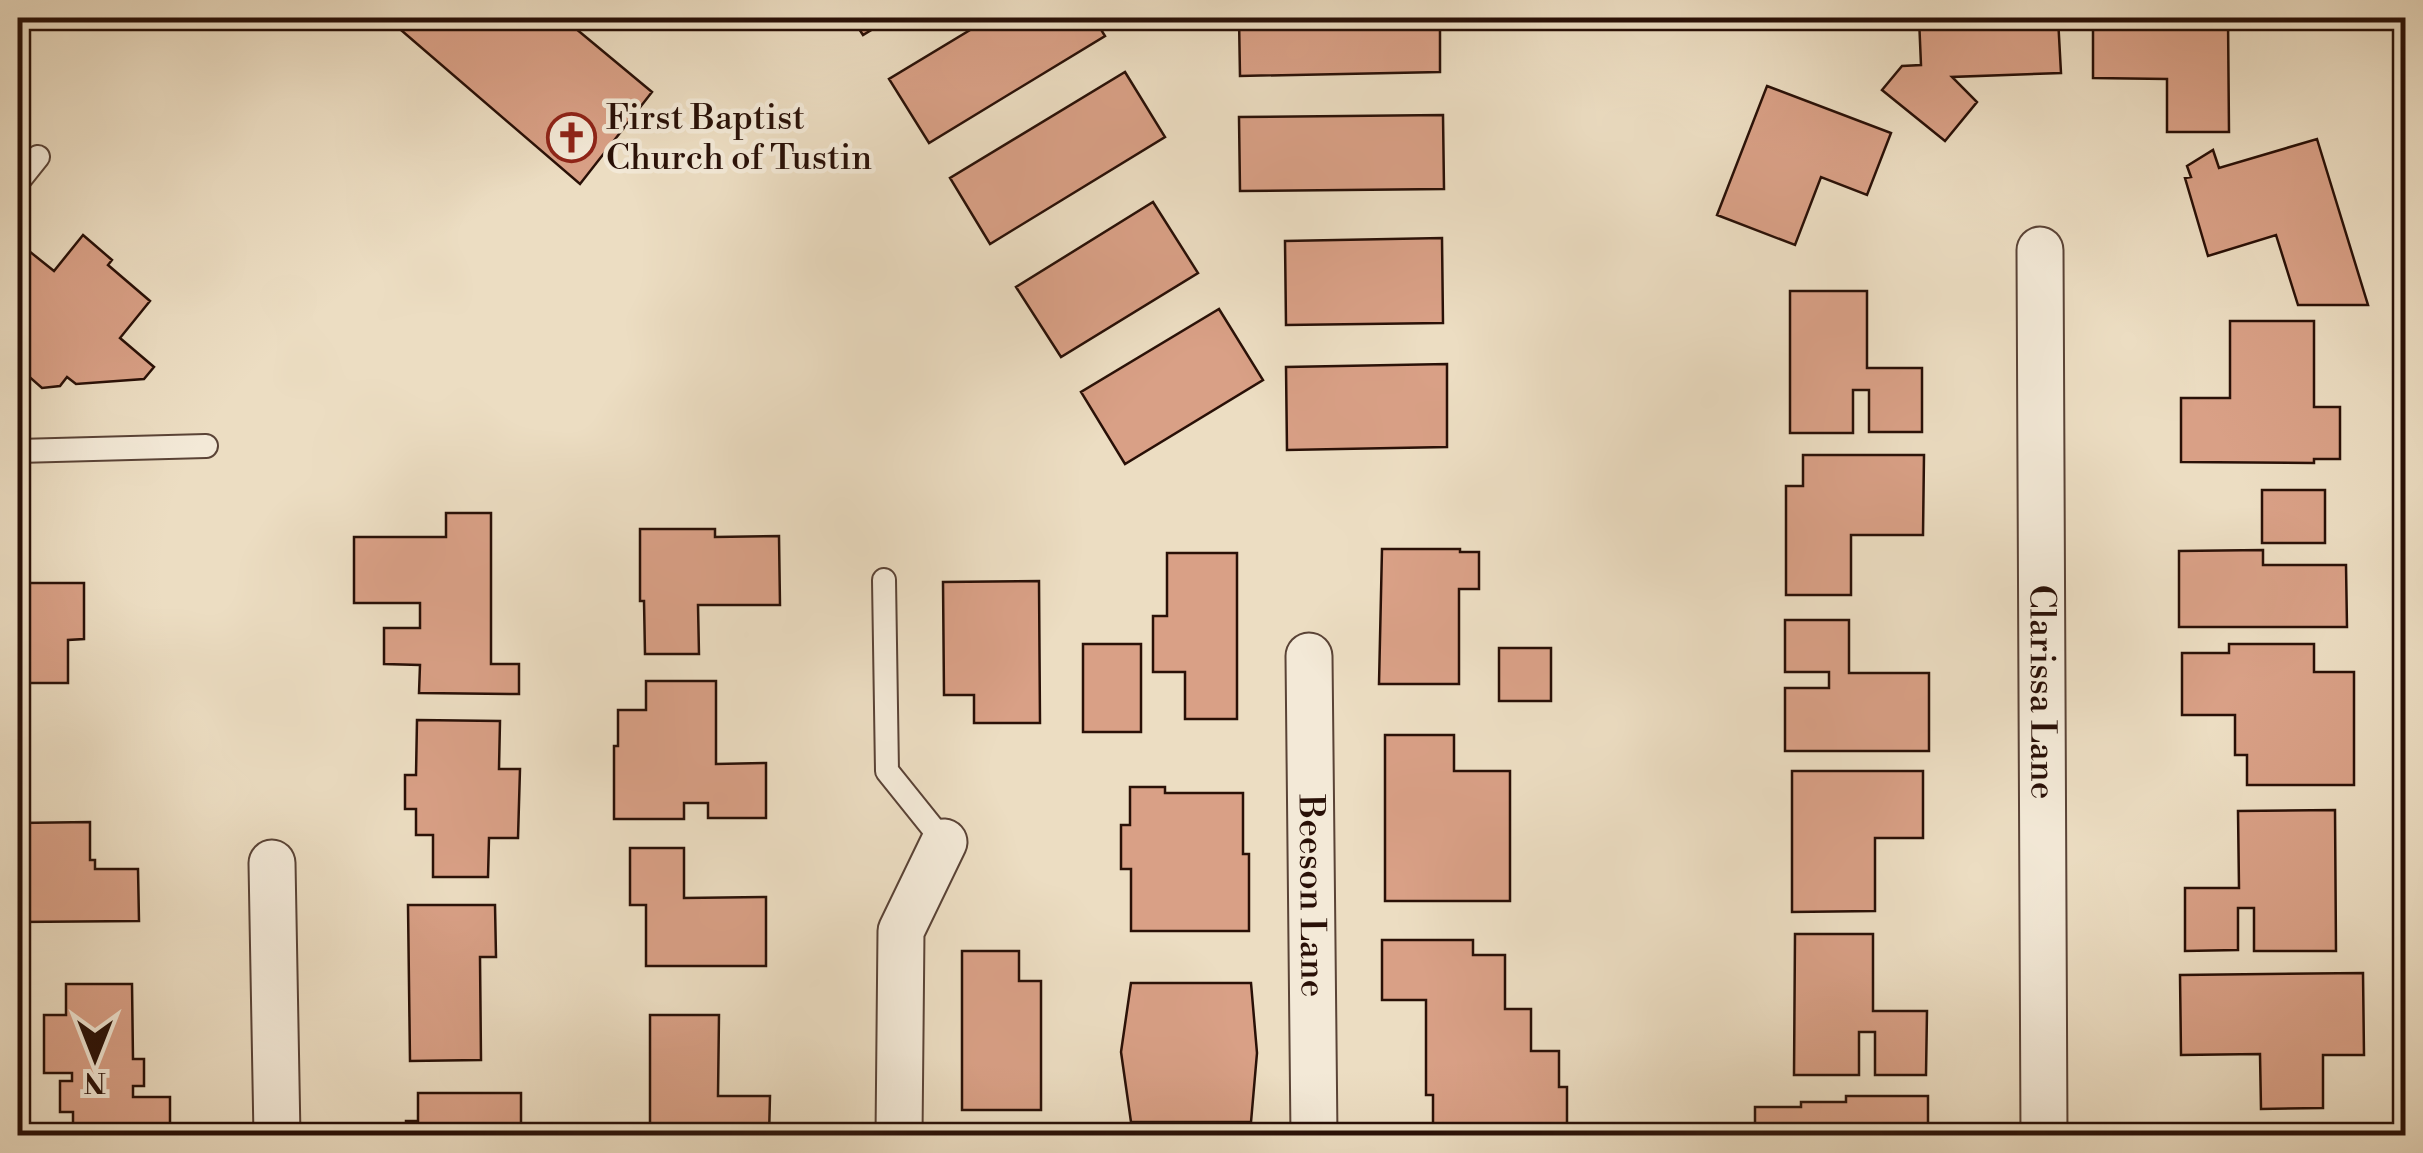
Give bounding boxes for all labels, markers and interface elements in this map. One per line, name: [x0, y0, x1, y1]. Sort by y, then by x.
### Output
place label: First Baptist Church of Tustin: [606, 97, 872, 180]
church icon: First Baptist Church of Tustin: [545, 112, 597, 164]
street label: Clarissa Lane: [2020, 585, 2064, 799]
street label: Beeson Lane: [1289, 793, 1334, 997]
north arrow: [45, 1008, 145, 1108]
text: N: [84, 1064, 106, 1099]

